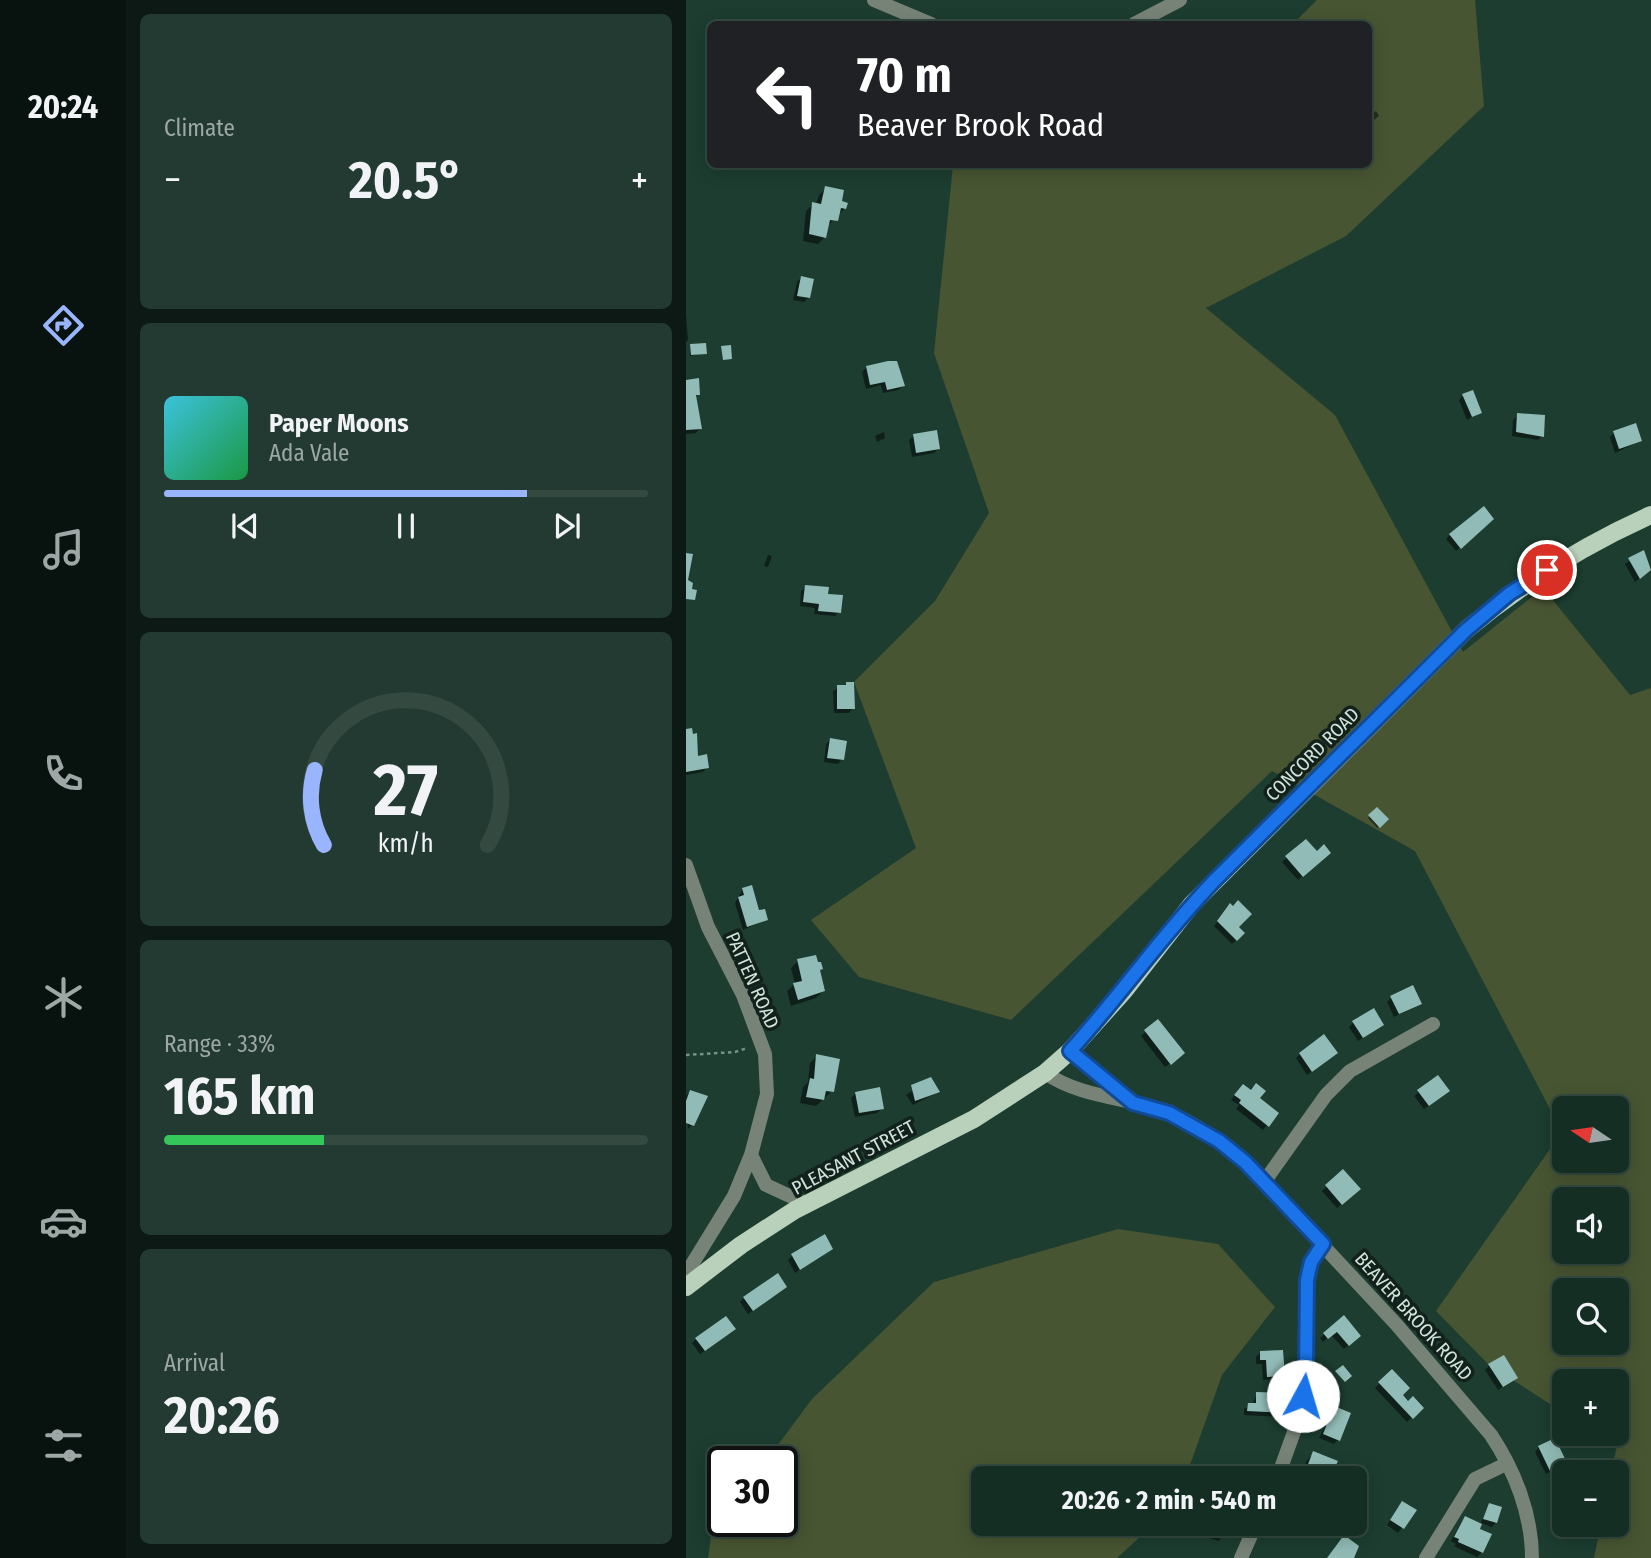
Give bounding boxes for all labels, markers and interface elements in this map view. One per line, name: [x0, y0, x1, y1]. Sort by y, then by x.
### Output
text: 70 m: [857, 46, 952, 105]
icon: left: [742, 49, 833, 140]
text: 20:24: [28, 88, 98, 126]
text: Beaver Brook Road: [857, 106, 1104, 144]
text: Climate: [164, 114, 235, 142]
text: 20.5°: [349, 149, 463, 212]
text: −: [164, 157, 181, 203]
text: +: [631, 157, 648, 203]
icon: directions: [39, 301, 88, 350]
text: Paper Moons: [269, 408, 409, 439]
text: Ada Vale: [269, 439, 349, 467]
icon: previous: [226, 507, 264, 545]
icon: pause: [387, 507, 425, 545]
icon: next: [548, 507, 586, 545]
icon: music: [39, 525, 88, 574]
pin: [1517, 540, 1577, 600]
icon: arrive: [1528, 551, 1566, 589]
street label: CONCORD ROAD: [1261, 703, 1364, 806]
text: 27: [373, 747, 438, 834]
icon: phone: [39, 749, 88, 798]
text: km/h: [378, 829, 434, 859]
street label: PATTEN ROAD: [721, 928, 784, 1032]
icon: climate: [39, 973, 88, 1022]
text: Range · 33%: [164, 1030, 275, 1058]
text: 165 km: [164, 1065, 315, 1128]
north arrow: [1552, 1096, 1629, 1172]
map controls: [1552, 1096, 1629, 1537]
street label: PLEASANT STREET: [788, 1115, 919, 1200]
button: sound: [1552, 1187, 1629, 1264]
icon: car: [39, 1197, 88, 1246]
street label: BEAVER BROOK ROAD: [1350, 1248, 1477, 1385]
button: search: [1552, 1278, 1629, 1355]
text: Arrival: [164, 1349, 225, 1377]
position arrow: [1266, 1359, 1340, 1433]
button: +: [1552, 1369, 1629, 1446]
text: 20:26: [164, 1384, 280, 1447]
icon: filters: [39, 1421, 88, 1470]
speed limit sign: 30: [707, 1446, 798, 1537]
button: −: [1552, 1460, 1629, 1537]
text: 20:26 · 2 min · 540 m: [1062, 1485, 1276, 1516]

